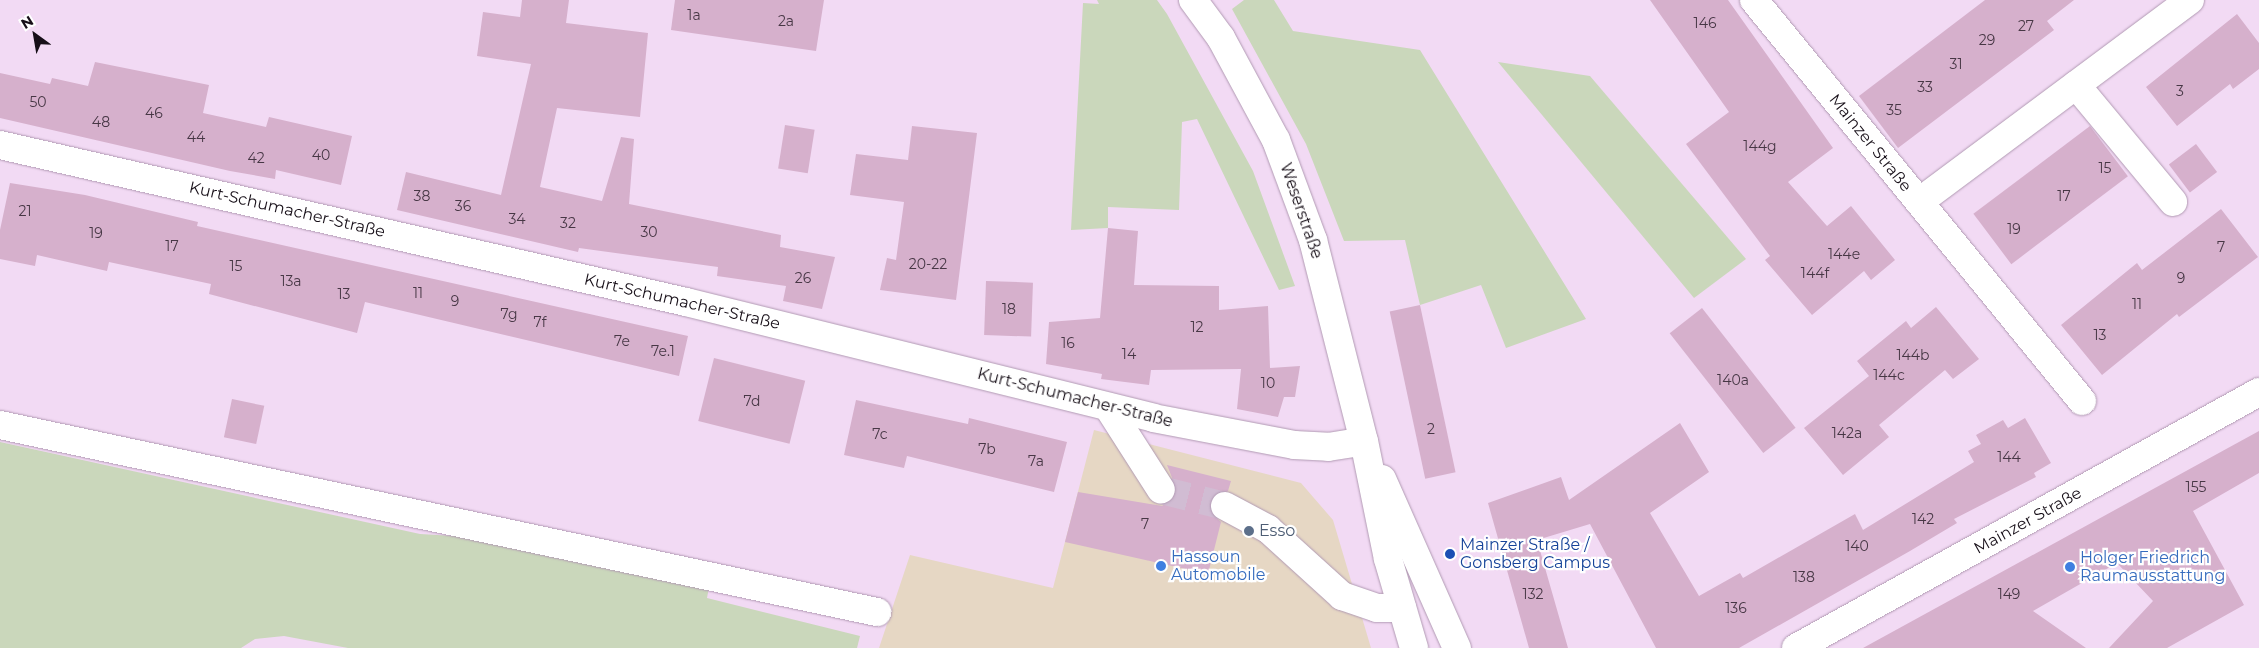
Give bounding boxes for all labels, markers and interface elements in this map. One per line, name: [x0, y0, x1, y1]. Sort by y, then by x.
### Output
house number: 1a: [687, 7, 701, 23]
north arrow: [10, 10, 60, 60]
text: N: [17, 12, 37, 33]
house number: 2a: [778, 13, 794, 29]
house number: 146: [1694, 15, 1716, 31]
house number: 27: [2018, 18, 2034, 34]
house number: 29: [1979, 32, 1995, 48]
house number: 31: [1950, 56, 1962, 72]
house number: 33: [1917, 79, 1933, 95]
house number: 3: [2176, 83, 2184, 99]
street label: Mainzer Straße: [1825, 90, 1915, 196]
house number: 50: [29, 94, 47, 110]
house number: 35: [1886, 102, 1902, 118]
house number: 46: [145, 105, 163, 121]
house number: 48: [92, 114, 110, 130]
house number: 44: [187, 129, 205, 145]
house number: 144g: [1743, 138, 1777, 154]
house number: 40: [312, 147, 330, 163]
house number: 42: [247, 150, 265, 166]
street label: Weserstraße: [1276, 160, 1326, 262]
house number: 15: [2099, 160, 2111, 176]
street label: Kurt-Schumacher-Straße: [187, 178, 387, 242]
house number: 38: [414, 188, 430, 204]
house number: 17: [2057, 188, 2071, 204]
house number: 36: [455, 198, 471, 214]
house number: 21: [18, 203, 32, 219]
house number: 34: [508, 211, 526, 227]
house number: 32: [560, 215, 576, 231]
house number: 19: [2007, 221, 2021, 237]
house number: 30: [640, 224, 658, 240]
house number: 19: [89, 225, 103, 241]
house number: 17: [165, 238, 179, 254]
house number: 7: [2217, 239, 2225, 255]
house number: 144e: [1828, 246, 1860, 262]
house number: 20-22: [909, 256, 947, 272]
house number: 15: [230, 258, 242, 274]
house number: 144f: [1801, 265, 1829, 281]
street label: Kurt-Schumacher-Straße: [582, 270, 782, 334]
house number: 26: [795, 270, 811, 286]
house number: 9: [2177, 270, 2185, 286]
house number: 13a: [280, 273, 302, 289]
house number: 11: [413, 285, 423, 301]
house number: 13: [338, 286, 350, 302]
house number: 9: [451, 293, 459, 309]
house number: 11: [2132, 296, 2142, 312]
house number: 18: [1002, 301, 1016, 317]
house number: 7g: [500, 306, 518, 322]
house number: 7f: [534, 314, 546, 330]
house number: 12: [1190, 319, 1204, 335]
house number: 13: [2094, 327, 2106, 343]
house number: 7e: [614, 333, 630, 349]
house number: 16: [1061, 335, 1075, 351]
house number: 7e.1: [651, 343, 675, 359]
house number: 14: [1122, 346, 1136, 362]
house number: 144b: [1896, 347, 1930, 363]
street label: Kurt-Schumacher-Straße: [975, 364, 1175, 432]
house number: 144c: [1873, 367, 1905, 383]
house number: 140a: [1717, 372, 1749, 388]
house number: 10: [1261, 375, 1275, 391]
house number: 7d: [743, 393, 761, 409]
house number: 2: [1427, 421, 1435, 437]
house number: 142a: [1832, 425, 1862, 441]
house number: 7c: [872, 426, 888, 442]
house number: 7b: [978, 441, 996, 457]
house number: 144: [1997, 449, 2021, 465]
house number: 7a: [1028, 453, 1044, 469]
house number: 155: [2186, 479, 2206, 495]
street label: Mainzer Straße: [1971, 484, 2085, 558]
house number: 142: [1912, 511, 1934, 527]
house number: 7: [1141, 516, 1149, 532]
place label: Esso: [1259, 521, 1295, 541]
marker: Esso: [1243, 525, 1255, 537]
place label: Mainzer Straße / Gonsberg Campus: [1460, 535, 1610, 573]
house number: 140: [1845, 538, 1869, 554]
place label: Hassoun Automobile: [1171, 547, 1265, 585]
marker: Mainzer Straße / Gonsberg Campus: [1444, 548, 1456, 560]
place label: Holger Friedrich Raumausstattung: [2080, 548, 2225, 586]
marker: Hassoun Automobile: [1155, 560, 1167, 572]
marker: Holger Friedrich Raumausstattung: [2064, 561, 2076, 573]
house number: 138: [1793, 569, 1815, 585]
house number: 132: [1523, 586, 1543, 602]
house number: 149: [1998, 586, 2020, 602]
house number: 136: [1725, 600, 1747, 616]

